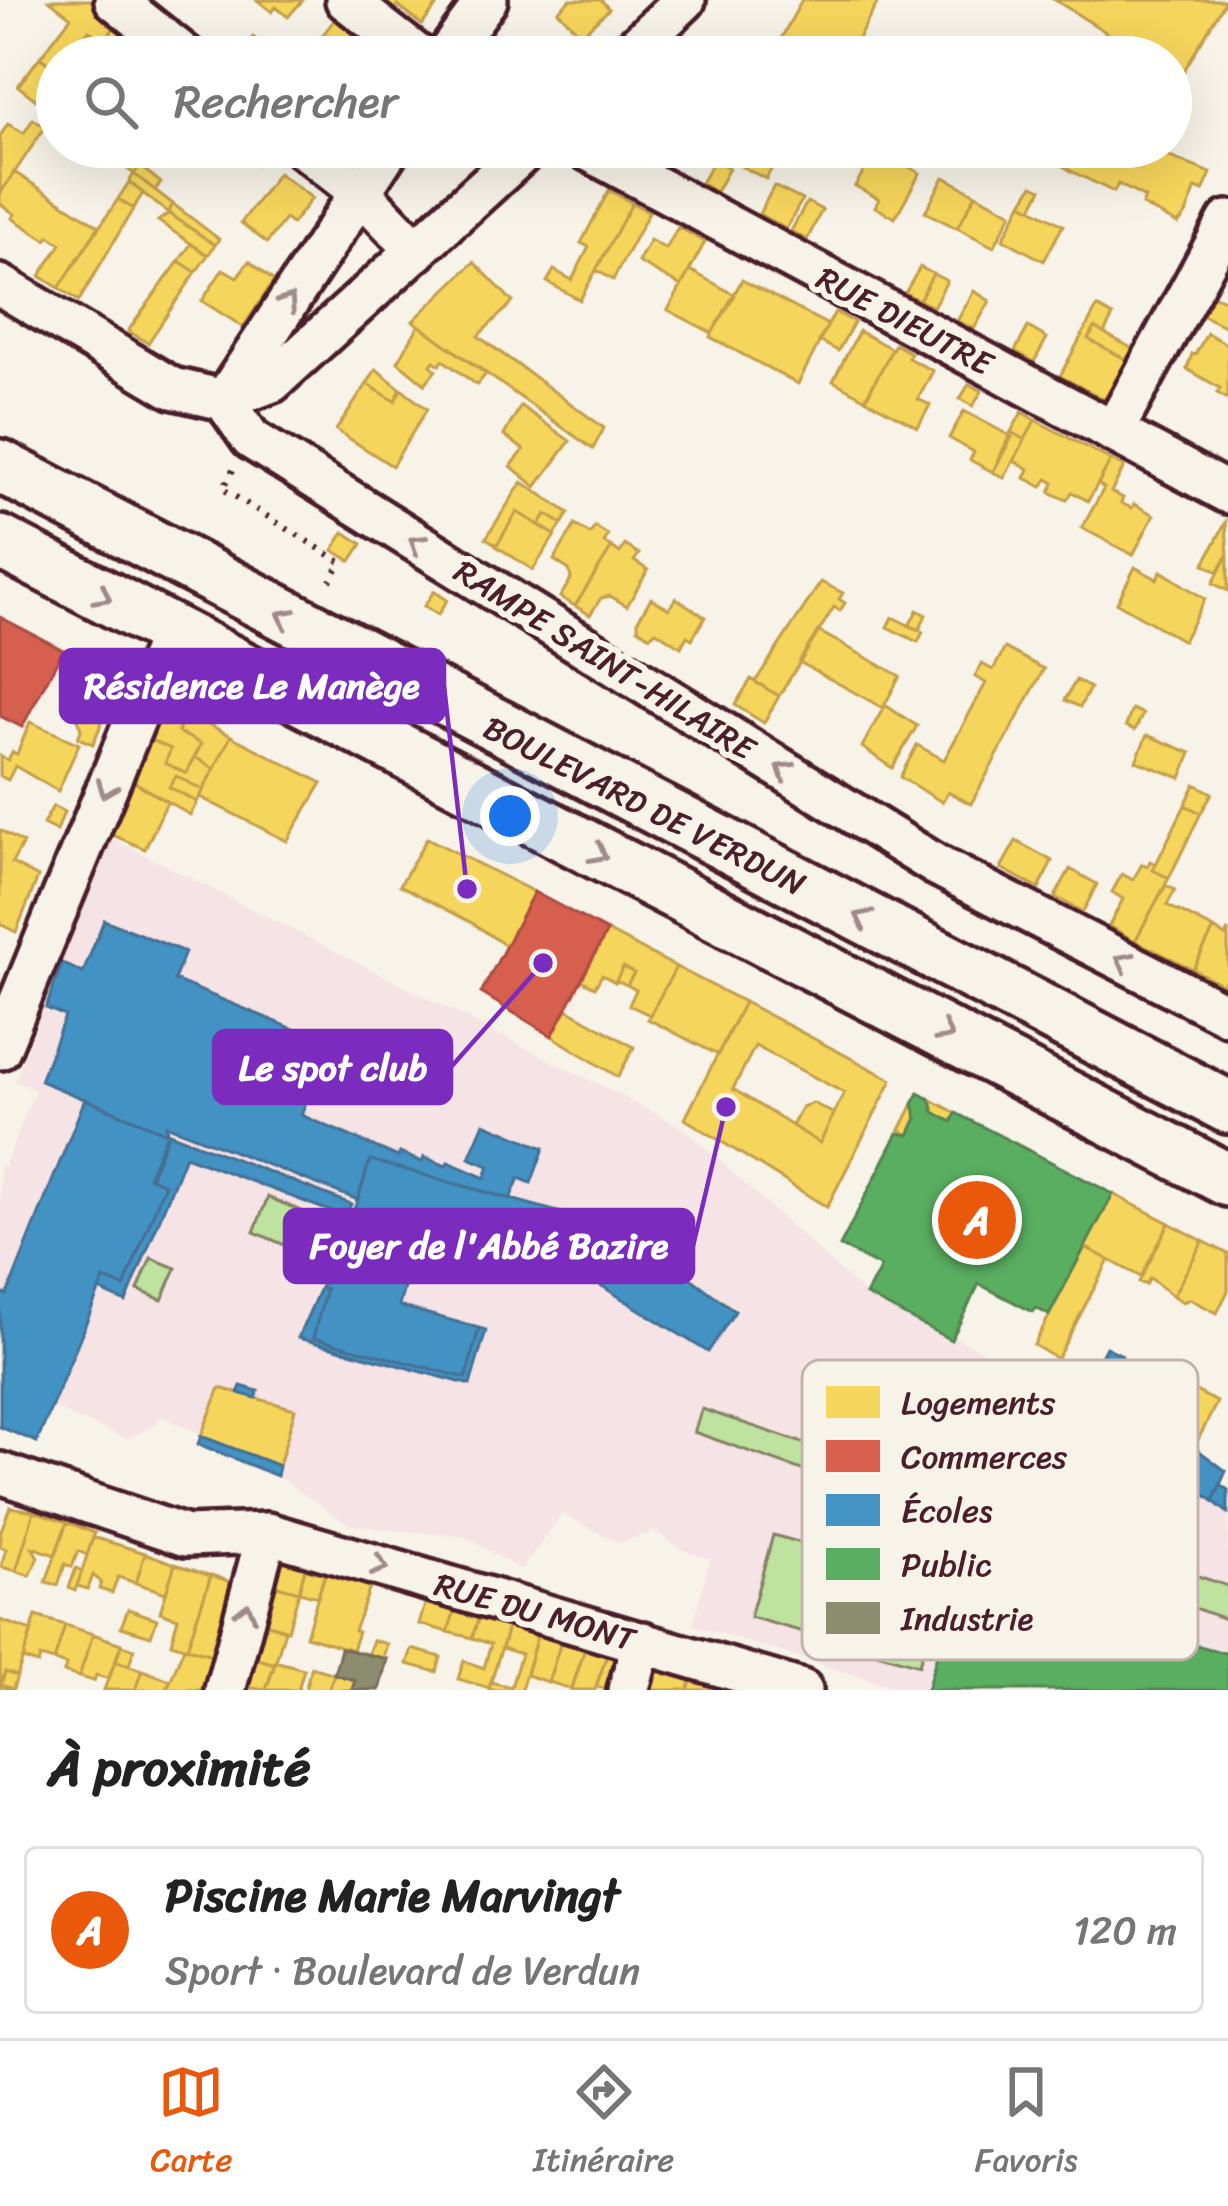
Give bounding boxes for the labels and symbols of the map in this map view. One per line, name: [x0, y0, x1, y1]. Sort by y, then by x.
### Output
street label: RUE DIEUTRE: [806, 250, 1005, 393]
one-way arrow: [274, 294, 296, 316]
one-way arrow: [408, 534, 430, 557]
street label: RAMPE SAINT-HILAIRE: [442, 543, 768, 777]
one-way arrow: [91, 582, 113, 605]
one-way arrow: [276, 608, 297, 631]
callout: Résidence Le Manège: [61, 650, 444, 722]
text: Résidence Le Manège: [83, 654, 420, 718]
street label: BOULEVARD DE VERDUN: [473, 699, 816, 913]
one-way arrow: [775, 762, 797, 784]
one-way arrow: [96, 777, 120, 798]
your location: [480, 786, 540, 846]
one-way arrow: [586, 839, 608, 862]
one-way arrow: [854, 909, 875, 932]
one-way arrow: [1115, 952, 1136, 976]
one-way arrow: [932, 1019, 953, 1042]
callout: Le spot club: [214, 1031, 451, 1103]
text: Le spot club: [239, 1036, 427, 1100]
pin: A: [938, 1175, 1016, 1265]
callout: Foyer de l'Abbé Bazire: [285, 1210, 693, 1282]
text: Foyer de l'Abbé Bazire: [309, 1214, 669, 1278]
legend: [802, 1360, 1198, 1660]
text: Logements: [901, 1374, 1056, 1432]
text: Commerces: [901, 1428, 1068, 1486]
text: Écoles: [901, 1482, 993, 1540]
text: Public: [901, 1536, 992, 1594]
one-way arrow: [368, 1552, 389, 1577]
street label: RUE DU MONT: [428, 1556, 644, 1669]
text: Industrie: [900, 1590, 1034, 1648]
one-way arrow: [232, 1602, 257, 1622]

